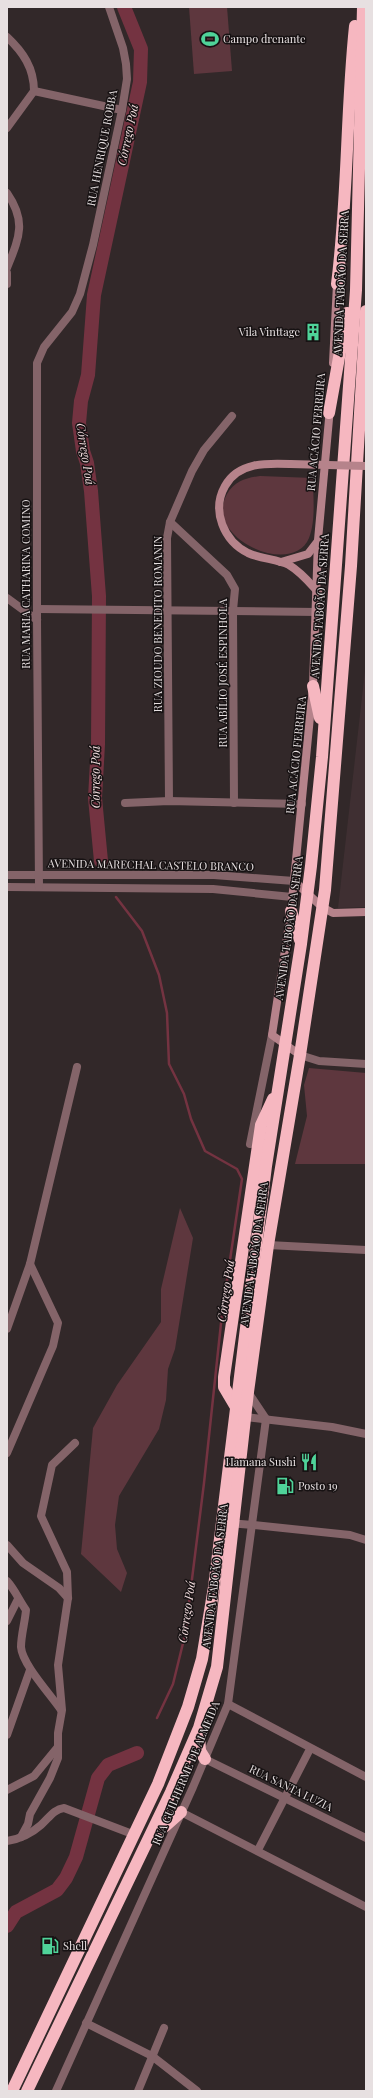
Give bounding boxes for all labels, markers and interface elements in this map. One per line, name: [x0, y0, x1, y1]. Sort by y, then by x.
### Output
sports icon: Campo drenante: [200, 29, 220, 49]
place label: Campo drenante: [223, 31, 306, 46]
street label: RUA HENRIQUE ROBBA: [83, 88, 120, 207]
water label: Córrego Poá: [113, 102, 141, 167]
street label: AVENIDA TABOÃO DA SERRA: [329, 210, 352, 357]
building icon: Vila Vinttage: [303, 322, 323, 342]
place label: Vila Vinttage: [238, 324, 300, 339]
street label: RUA ACÁCIO FERREIRA: [303, 372, 328, 492]
water label: Córrego Poá: [73, 422, 99, 487]
street label: RUA MARIA CATHARINA COMINO: [18, 499, 33, 669]
street label: AVENIDA TABOÃO DA SERRA: [307, 533, 332, 680]
street label: RUA ZIOUDO BENEDITO ROMANIN: [150, 536, 165, 712]
street label: RUA ABÍLIO JOSÉ ESPINHOLA: [215, 598, 230, 748]
street label: RUA ACÁCIO FERREIRA: [282, 695, 309, 815]
water label: Córrego Poá: [87, 745, 103, 808]
street label: AVENIDA MARECHAL CASTELO BRANCO: [47, 855, 254, 874]
street label: AVENIDA TABOÃO DA SERRA: [271, 855, 306, 1002]
street label: AVENIDA TABOÃO DA SERRA: [236, 1181, 271, 1328]
water label: Córrego Poá: [213, 1258, 237, 1323]
restaurant icon: Hamana Sushi: [299, 1452, 319, 1472]
place label: Hamana Sushi: [225, 1454, 296, 1469]
fuel station icon: Posto 19: [275, 1476, 295, 1496]
place label: Posto 19: [298, 1478, 338, 1493]
street label: AVENIDA TABOÃO DA SERRA: [198, 1503, 231, 1650]
water label: Córrego Poá: [174, 1579, 198, 1644]
street label: RUA GUILHERME DE ALMEIDA: [148, 1698, 223, 1847]
street label: RUA SANTA LUZIA: [247, 1761, 336, 1814]
fuel station icon: Shell: [40, 1936, 60, 1956]
place label: Shell: [63, 1938, 87, 1953]

